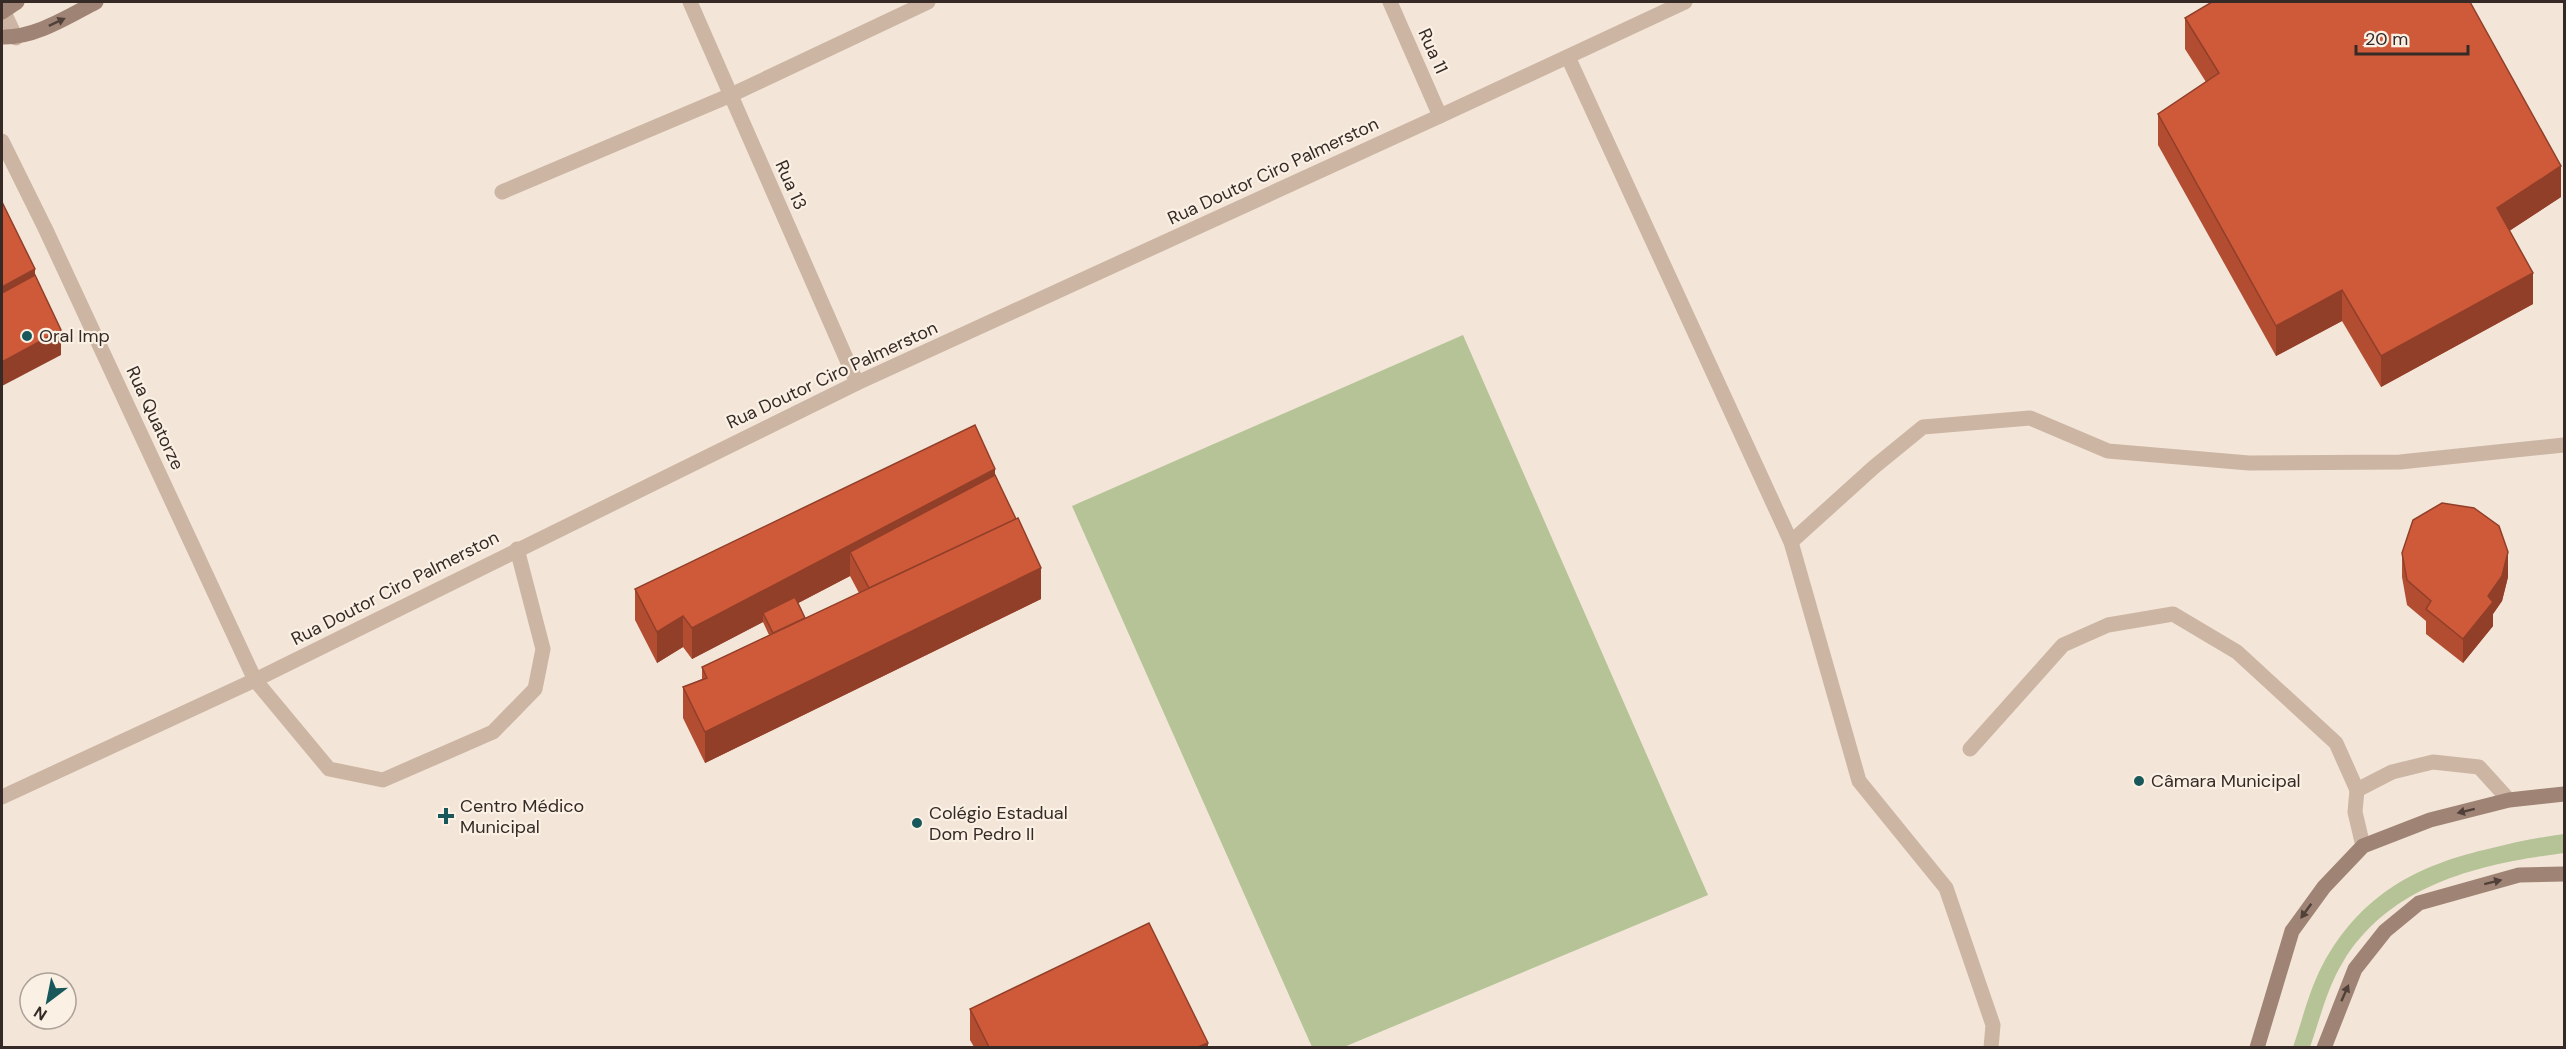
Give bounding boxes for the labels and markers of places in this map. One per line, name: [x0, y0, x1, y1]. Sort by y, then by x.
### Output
place label: Oral Imp: [39, 324, 110, 348]
marker: Oral Imp: [20, 329, 34, 343]
place label: Câmara Municipal: [2151, 769, 2301, 793]
marker: Câmara Municipal: [2132, 774, 2146, 788]
place label: Centro Médico Municipal: [460, 794, 584, 839]
place label: Colégio Estadual Dom Pedro II: [929, 801, 1068, 846]
marker: Centro Médico Municipal: [437, 807, 455, 825]
marker: Colégio Estadual Dom Pedro II: [910, 816, 924, 830]

